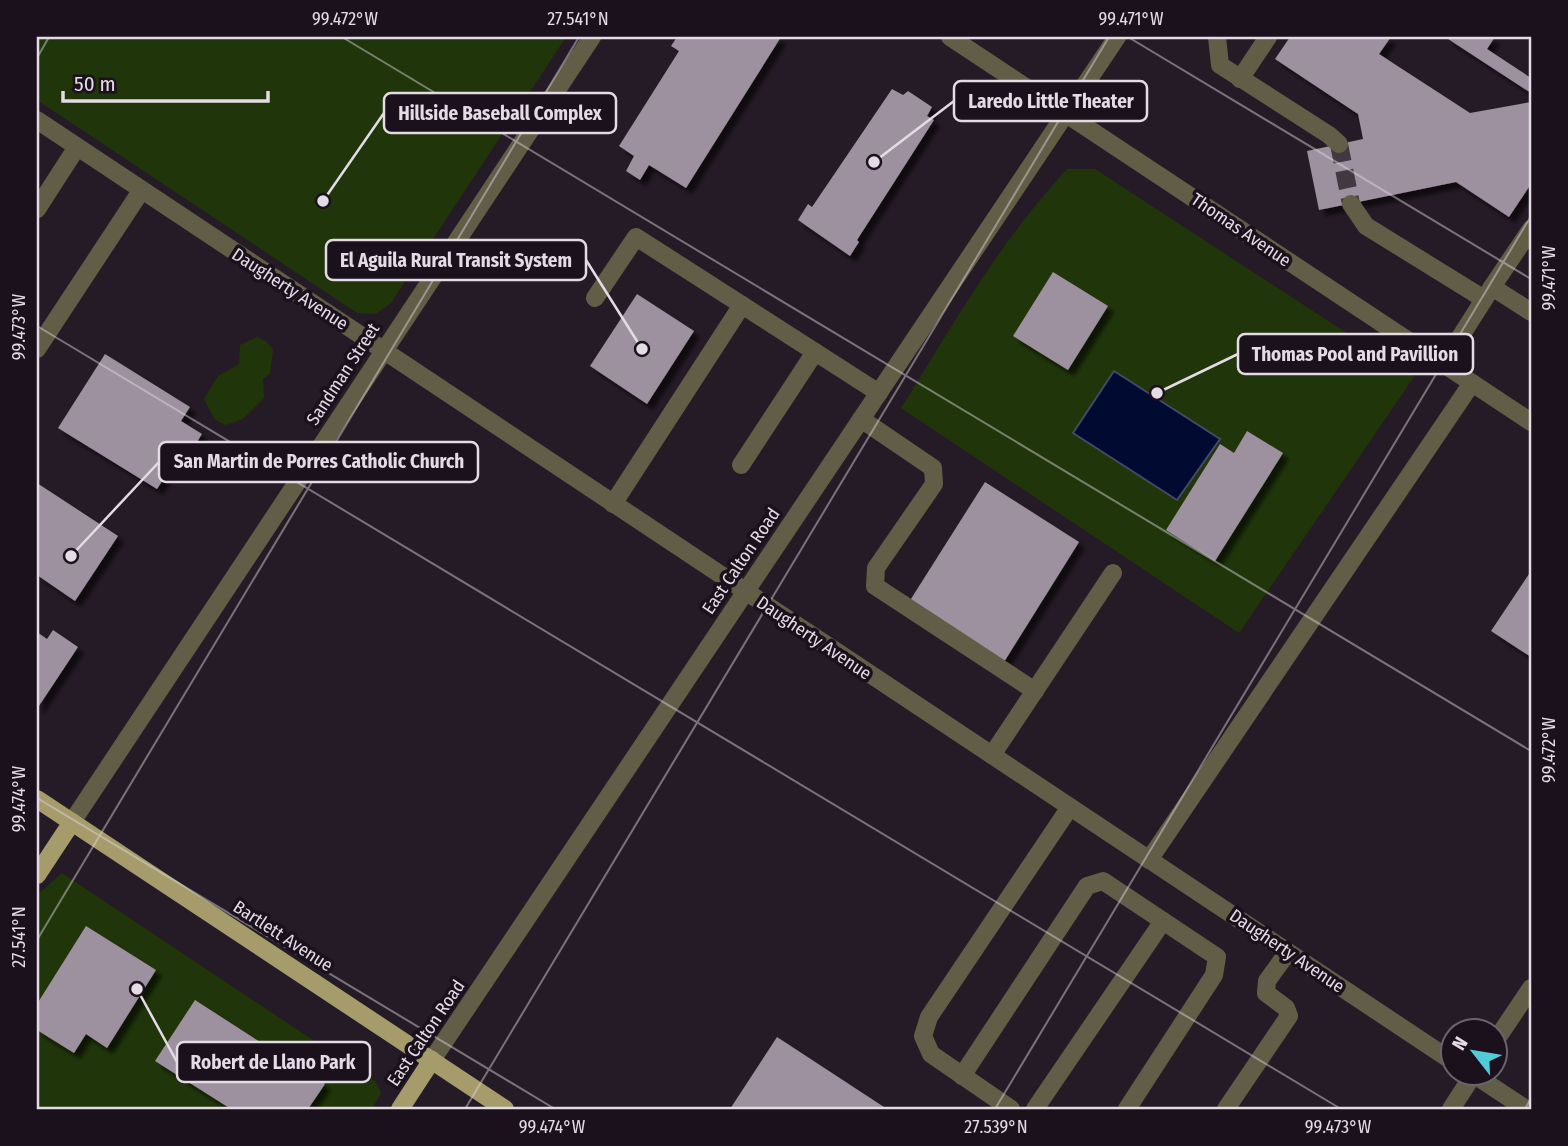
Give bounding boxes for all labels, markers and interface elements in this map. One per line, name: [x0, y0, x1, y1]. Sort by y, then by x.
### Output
text: 99.472°W: [312, 8, 379, 30]
text: 27.541°N: [547, 8, 609, 30]
text: 99.471°W: [1098, 8, 1164, 30]
scale bar: [63, 60, 268, 104]
text: 50 m: [74, 71, 116, 97]
callout: Laredo Little Theater: [954, 81, 1147, 121]
text: Laredo Little Theater: [968, 90, 1135, 113]
callout: Hillside Baseball Complex: [384, 93, 616, 133]
text: Hillside Baseball Complex: [398, 102, 603, 125]
street label: Thomas Avenue: [1187, 188, 1295, 272]
callout: El Aguila Rural Transit System: [326, 240, 586, 280]
street label: Daugherty Avenue: [228, 243, 352, 335]
text: 99.471°W: [1538, 245, 1560, 311]
text: El Aguila Rural Transit System: [340, 249, 572, 272]
text: 99.473°W: [8, 293, 30, 360]
street label: Sandman Street: [302, 319, 384, 429]
callout: Thomas Pool and Pavillion: [1238, 334, 1473, 374]
text: Thomas Pool and Pavillion: [1252, 343, 1458, 366]
callout: San Martin de Porres Catholic Church: [159, 442, 478, 482]
text: San Martin de Porres Catholic Church: [174, 450, 464, 473]
street label: East Calton Road: [697, 504, 785, 618]
street label: Daugherty Avenue: [752, 591, 876, 685]
text: 99.472°W: [1538, 716, 1560, 783]
text: 99.474°W: [8, 765, 30, 832]
street label: Bartlett Avenue: [229, 896, 337, 976]
street label: Daugherty Avenue: [1225, 904, 1349, 998]
text: 27.541°N: [8, 906, 30, 968]
street label: East Calton Road: [382, 976, 470, 1090]
north arrow: [1438, 1016, 1508, 1086]
text: N: [1447, 1033, 1473, 1054]
callout: Robert de Llano Park: [177, 1042, 370, 1082]
text: Robert de Llano Park: [191, 1051, 356, 1074]
text: 99.474°W: [519, 1116, 586, 1138]
text: 27.539°N: [964, 1116, 1028, 1138]
text: 99.473°W: [1305, 1116, 1372, 1138]

